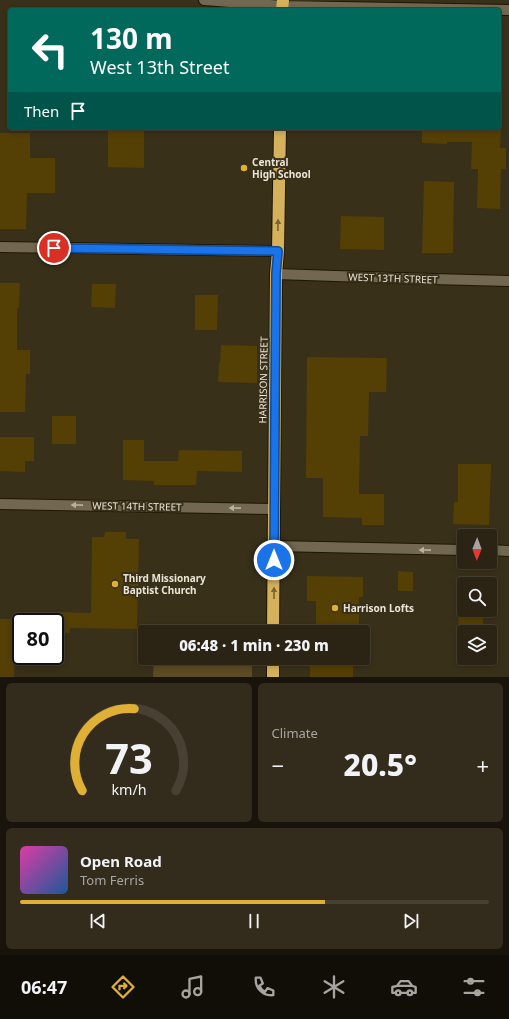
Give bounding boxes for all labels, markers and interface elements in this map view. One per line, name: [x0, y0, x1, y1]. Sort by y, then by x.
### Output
text: 130 m: [90, 19, 173, 57]
icon: left: [24, 24, 76, 76]
text: West 13th Street: [90, 55, 229, 79]
icon: arrive: [67, 100, 89, 122]
text: Then: [24, 101, 59, 121]
place label: Central High School: [252, 155, 311, 181]
marker: Central High School: [239, 163, 249, 173]
one-way arrow: [275, 218, 281, 231]
pin: [37, 231, 71, 265]
icon: arrive: [43, 237, 65, 259]
street label: WEST 13TH STREET: [348, 269, 438, 287]
street label: HARRISON STREET: [255, 336, 271, 424]
street label: WEST 14TH STREET: [92, 498, 182, 514]
one-way arrow: [70, 502, 83, 508]
one-way arrow: [228, 505, 241, 511]
north arrow: [457, 529, 497, 569]
map controls: [457, 529, 497, 665]
position arrow: [253, 539, 295, 581]
one-way arrow: [419, 546, 431, 553]
place label: Third Missionary Baptist Church: [123, 571, 206, 597]
button: search: [457, 577, 497, 617]
marker: Third Missionary Baptist Church: [110, 579, 120, 589]
one-way arrow: [271, 586, 277, 599]
place label: Harrison Lofts: [343, 601, 414, 615]
marker: Harrison Lofts: [330, 603, 340, 613]
speed limit sign: 80: [12, 613, 64, 665]
button: layers: [457, 625, 497, 665]
text: 06:48 · 1 min · 230 m: [179, 635, 329, 655]
text: Climate: [272, 724, 318, 742]
text: 73: [105, 729, 153, 785]
text: 20.5°: [344, 744, 417, 785]
text: −: [272, 750, 284, 780]
text: +: [476, 750, 489, 780]
text: km/h: [111, 779, 146, 798]
text: Open Road: [80, 851, 162, 871]
text: Tom Ferris: [80, 871, 144, 889]
icon: previous: [87, 910, 109, 932]
icon: pause: [243, 910, 265, 932]
icon: next: [400, 910, 422, 932]
icon: directions: [109, 973, 137, 1001]
icon: music: [179, 973, 207, 1001]
icon: phone: [250, 973, 278, 1001]
icon: climate: [320, 973, 348, 1001]
icon: car: [390, 973, 418, 1001]
icon: filters: [460, 973, 488, 1001]
text: 06:47: [21, 975, 67, 999]

